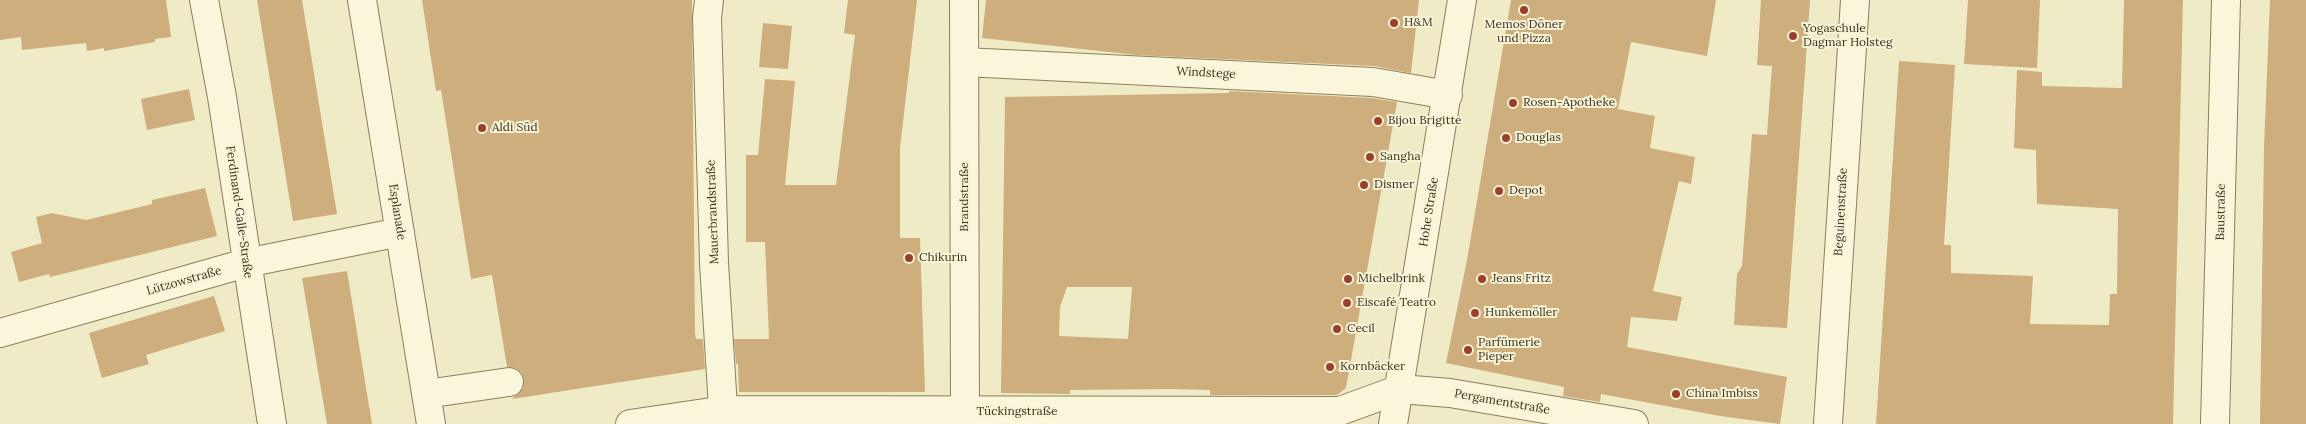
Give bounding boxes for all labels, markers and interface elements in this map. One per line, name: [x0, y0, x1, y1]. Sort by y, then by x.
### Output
marker: Memos Döner und Pizza: [1518, 4, 1530, 16]
place label: H&M: [1404, 16, 1433, 30]
marker: H&M: [1388, 17, 1400, 29]
place label: Memos Döner und Pizza: [1485, 18, 1563, 46]
place label: Yogaschule Dagmar Holsteg: [1803, 22, 1893, 50]
marker: Yogaschule Dagmar Holsteg: [1787, 30, 1799, 42]
street label: Windstege: [1176, 64, 1236, 82]
place label: Rosen-Apotheke: [1523, 96, 1615, 110]
marker: Rosen-Apotheke: [1507, 97, 1519, 109]
place label: Bijou Brigitte: [1388, 114, 1462, 128]
marker: Bijou Brigitte: [1372, 115, 1384, 127]
place label: Aldi Süd: [492, 121, 538, 135]
marker: Aldi Süd: [476, 122, 488, 134]
place label: Douglas: [1516, 131, 1561, 145]
marker: Douglas: [1500, 132, 1512, 144]
street label: Ferdinand-Galle-Straße: [223, 145, 255, 279]
place label: Sangha: [1380, 150, 1421, 164]
marker: Sangha: [1364, 151, 1376, 163]
street label: Mauerbrandstraße: [704, 159, 722, 265]
street label: Brandstraße: [958, 162, 972, 232]
street label: Beguinenstraße: [1831, 167, 1851, 257]
street label: Hohe Straße: [1416, 176, 1442, 248]
place label: Dismer: [1374, 178, 1414, 192]
marker: Dismer: [1358, 179, 1370, 191]
street label: Esplanade: [385, 183, 409, 241]
street label: Baustraße: [2213, 183, 2229, 241]
place label: Depot: [1509, 184, 1543, 198]
marker: Depot: [1493, 185, 1505, 197]
place label: Chikurin: [919, 251, 967, 265]
marker: Chikurin: [903, 252, 915, 264]
street label: Lützowstraße: [145, 263, 223, 299]
place label: Michelbrink: [1358, 272, 1425, 286]
place label: Jeans Fritz: [1492, 272, 1551, 286]
marker: Michelbrink: [1342, 273, 1354, 285]
marker: Jeans Fritz: [1476, 273, 1488, 285]
place label: Eiscafé Teatro: [1357, 296, 1436, 310]
marker: Eiscafé Teatro: [1341, 297, 1353, 309]
place label: Hunkemöller: [1485, 306, 1557, 320]
marker: Hunkemöller: [1469, 307, 1481, 319]
place label: Cecil: [1347, 322, 1375, 336]
marker: Cecil: [1331, 323, 1343, 335]
place label: Parfümerie Pieper: [1478, 336, 1540, 364]
marker: Parfümerie Pieper: [1462, 344, 1474, 356]
place label: Kornbäcker: [1340, 360, 1405, 374]
marker: Kornbäcker: [1324, 361, 1336, 373]
street label: Pergamentstraße: [1453, 387, 1551, 417]
place label: China Imbiss: [1686, 387, 1758, 401]
marker: China Imbiss: [1670, 388, 1682, 400]
street label: Tückingstraße: [977, 405, 1057, 419]

